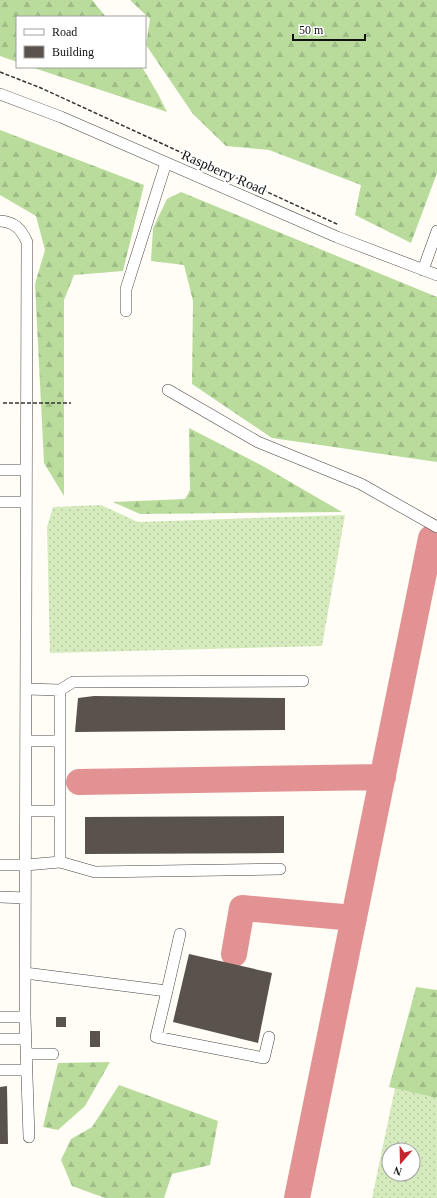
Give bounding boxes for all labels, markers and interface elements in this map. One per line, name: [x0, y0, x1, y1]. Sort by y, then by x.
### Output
legend: [16, 16, 146, 68]
scale bar: [293, 16, 365, 42]
text: 50 m: [299, 23, 324, 37]
text: Road: [52, 25, 77, 39]
text: Building: [52, 45, 94, 59]
street label: Raspberry Road: [179, 147, 268, 198]
north arrow: [381, 1142, 421, 1182]
text: N: [392, 1164, 403, 1178]

